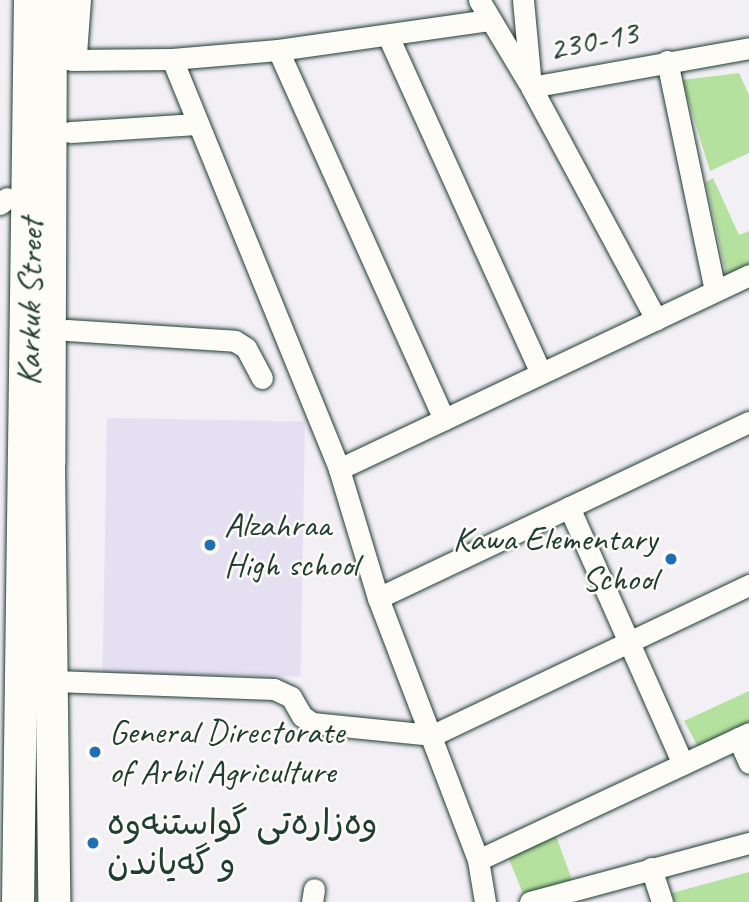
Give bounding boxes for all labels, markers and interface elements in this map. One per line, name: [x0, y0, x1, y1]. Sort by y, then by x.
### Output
street label: 230-13: [545, 12, 641, 70]
street label: Karkuk Street: [8, 218, 52, 386]
place label: Alzahraa High school: [224, 504, 358, 586]
place label: Kawa Elementary School: [451, 518, 657, 600]
marker: Alzahraa High school: [202, 537, 218, 553]
marker: Kawa Elementary School: [663, 551, 679, 567]
place label: General Directorate of Arbil Agriculture: [109, 711, 344, 793]
marker: General Directorate of Arbil Agriculture: [87, 744, 103, 760]
place label: وەزارەتی گواستنەوە و گەیاندن: [107, 802, 378, 884]
marker: وەزارەتی گواستنەوە و گەیاندن: [85, 835, 101, 851]

